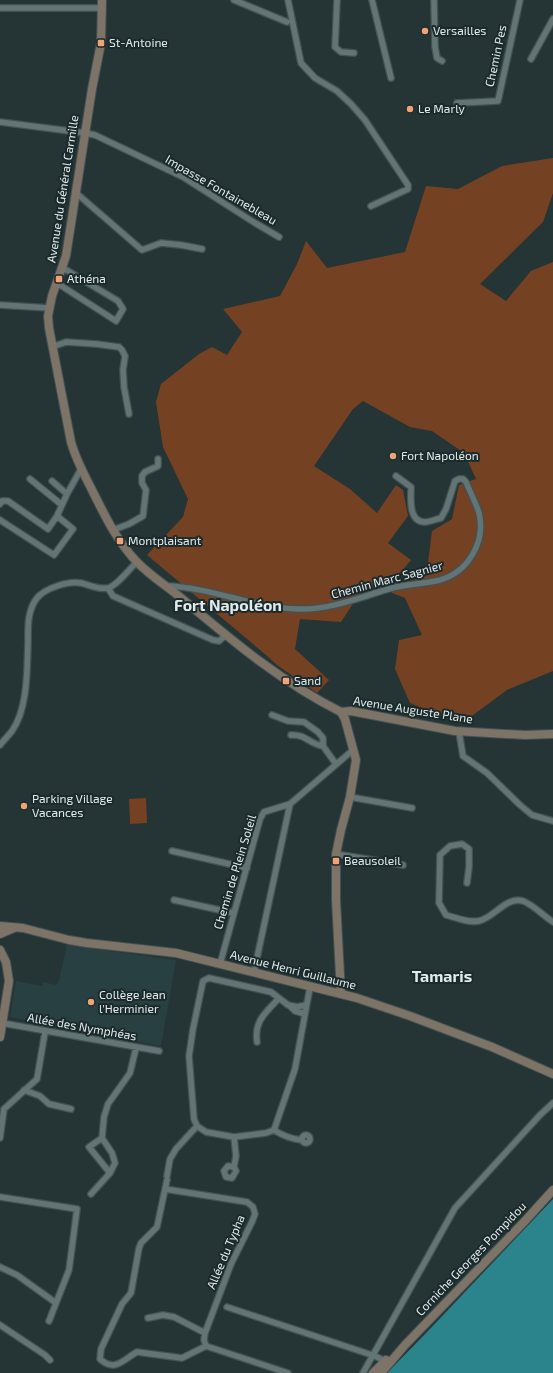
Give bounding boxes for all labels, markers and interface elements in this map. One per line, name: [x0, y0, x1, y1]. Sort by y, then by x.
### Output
place label: Versailles: [433, 23, 486, 37]
street label: Chemin Pes: [482, 24, 508, 88]
marker: Versailles: [420, 26, 430, 36]
place label: St-Antoine: [109, 35, 168, 49]
marker: St-Antoine: [96, 38, 106, 48]
place label: Le Marly: [418, 101, 465, 115]
marker: Le Marly: [405, 104, 415, 114]
street label: Avenue du Général Carmille: [43, 114, 81, 264]
street label: Impasse Fontainebleau: [163, 151, 280, 227]
place label: Athéna: [67, 271, 106, 285]
marker: Athéna: [54, 274, 64, 284]
place label: Fort Napoléon: [401, 448, 479, 462]
marker: Fort Napoléon: [388, 451, 398, 461]
place label: Montplaisant: [128, 533, 202, 547]
marker: Montplaisant: [115, 536, 125, 546]
street label: Chemin Marc Sagnier: [329, 557, 444, 601]
district label: Fort Napoléon: [174, 595, 282, 614]
place label: Sand: [294, 673, 321, 687]
marker: Sand: [281, 676, 291, 686]
street label: Avenue Auguste Plane: [352, 693, 474, 725]
place label: Parking Village Vacances: [32, 791, 113, 819]
marker: Parking Village Vacances: [19, 801, 29, 811]
street label: Chemin de Plein Soleil: [210, 812, 258, 931]
place label: Beausoleil: [344, 853, 401, 867]
marker: Beausoleil: [331, 856, 341, 866]
street label: Avenue Henri Guillaume: [229, 947, 358, 992]
district label: Tamaris: [412, 966, 472, 985]
place label: Collège Jean l'Herminier: [99, 987, 166, 1015]
marker: Collège Jean l'Herminier: [86, 997, 96, 1007]
street label: Allée des Nymphéas: [26, 1010, 138, 1043]
street label: Corniche Georges Pompidou: [412, 1199, 528, 1318]
street label: Allée du Typha: [203, 1212, 247, 1291]

